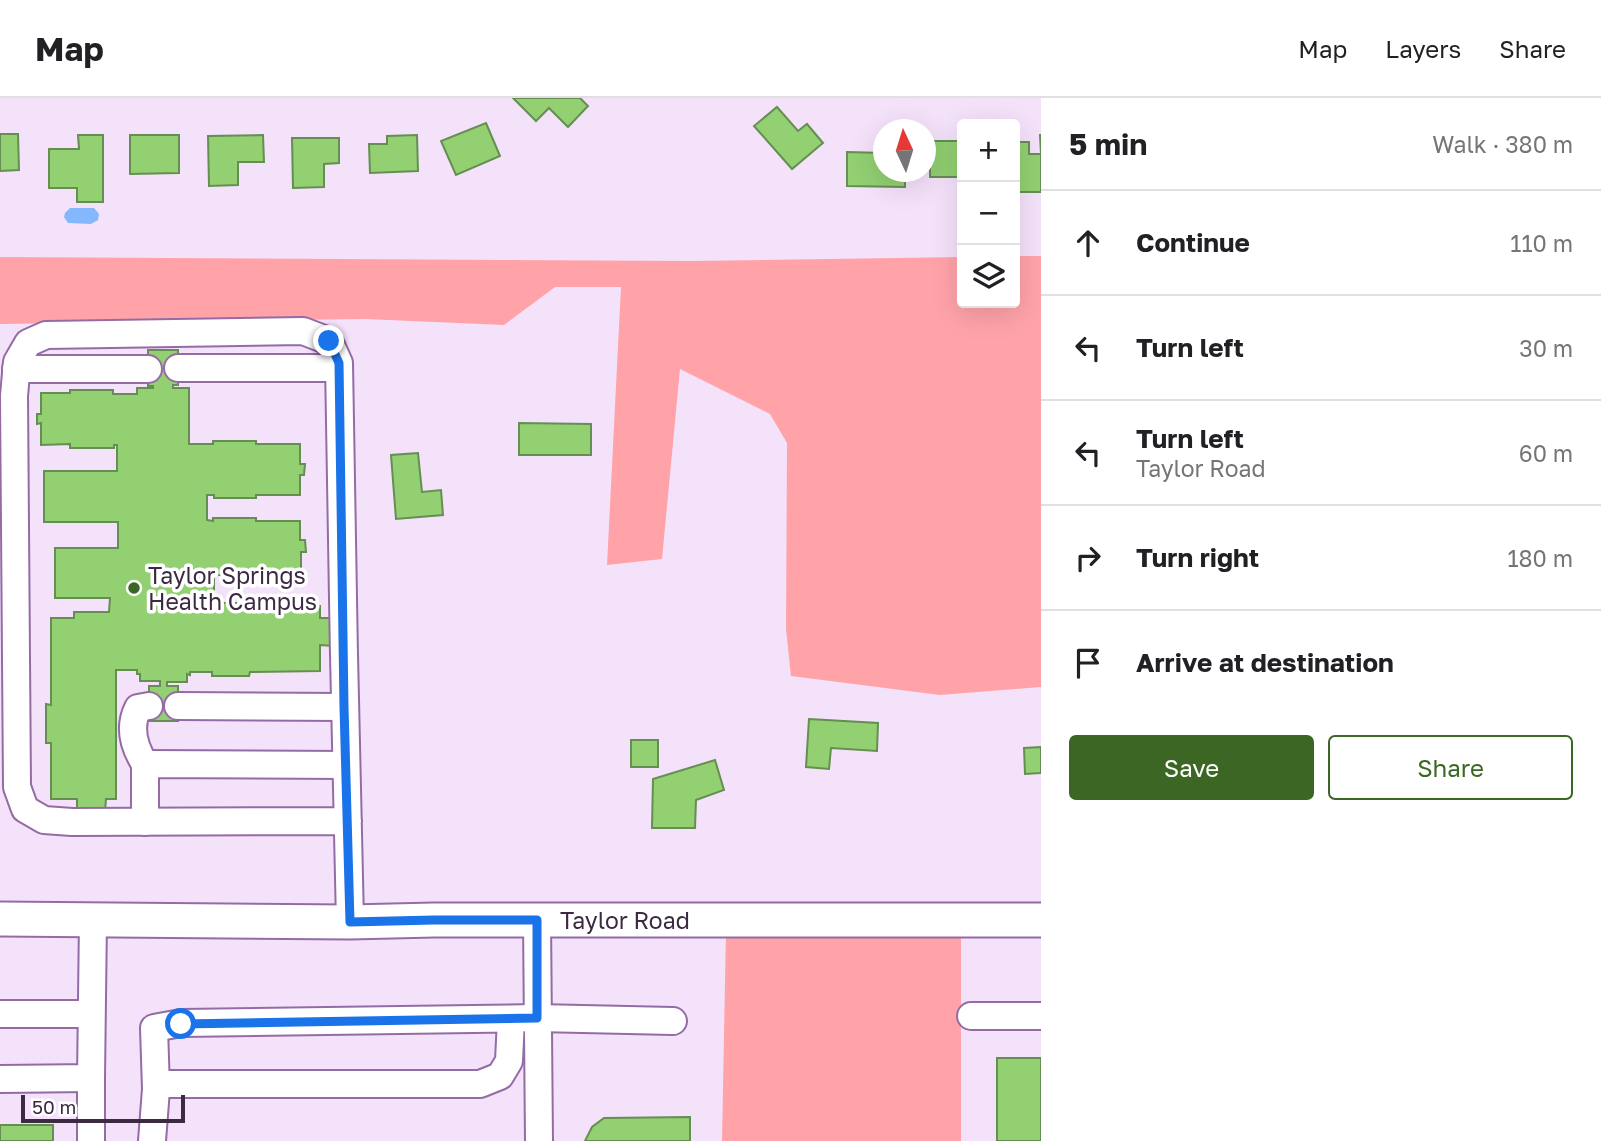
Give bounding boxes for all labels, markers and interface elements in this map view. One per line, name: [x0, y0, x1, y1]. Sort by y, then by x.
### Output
text: Map: [35, 29, 104, 68]
text: Map: [1298, 34, 1347, 63]
text: Layers: [1385, 34, 1461, 63]
text: Share: [1499, 34, 1566, 63]
north arrow: [873, 119, 936, 182]
map controls: [957, 119, 1020, 308]
button: +: [957, 119, 1020, 182]
text: 5 min: [1069, 126, 1147, 162]
text: Walk · 380 m: [1432, 130, 1573, 158]
button: −: [957, 182, 1020, 245]
icon: ahead: [1069, 224, 1107, 262]
text: Continue: [1136, 227, 1250, 258]
text: 110 m: [1510, 229, 1573, 257]
button: layers: [957, 245, 1020, 308]
route end: [313, 325, 344, 356]
icon: left: [1069, 329, 1107, 367]
text: Turn left: [1136, 332, 1244, 363]
text: 30 m: [1519, 334, 1573, 362]
text: Turn left: [1136, 423, 1244, 454]
icon: left: [1069, 434, 1107, 472]
text: 60 m: [1519, 439, 1573, 467]
text: Taylor Road: [1136, 454, 1266, 482]
icon: right: [1069, 539, 1107, 577]
text: Turn right: [1136, 542, 1259, 573]
text: 180 m: [1507, 544, 1573, 572]
place label: Taylor Springs Health Campus: [148, 561, 317, 615]
marker: Taylor Springs Health Campus: [126, 580, 142, 596]
icon: arrive: [1069, 644, 1107, 682]
text: Arrive at destination: [1136, 647, 1394, 678]
button: Save: [1069, 735, 1314, 800]
button: Share: [1328, 735, 1573, 800]
street label: Taylor Road: [560, 906, 690, 934]
route start: [165, 1008, 196, 1039]
scale bar: [21, 1092, 186, 1124]
text: 50 m: [32, 1095, 76, 1118]

